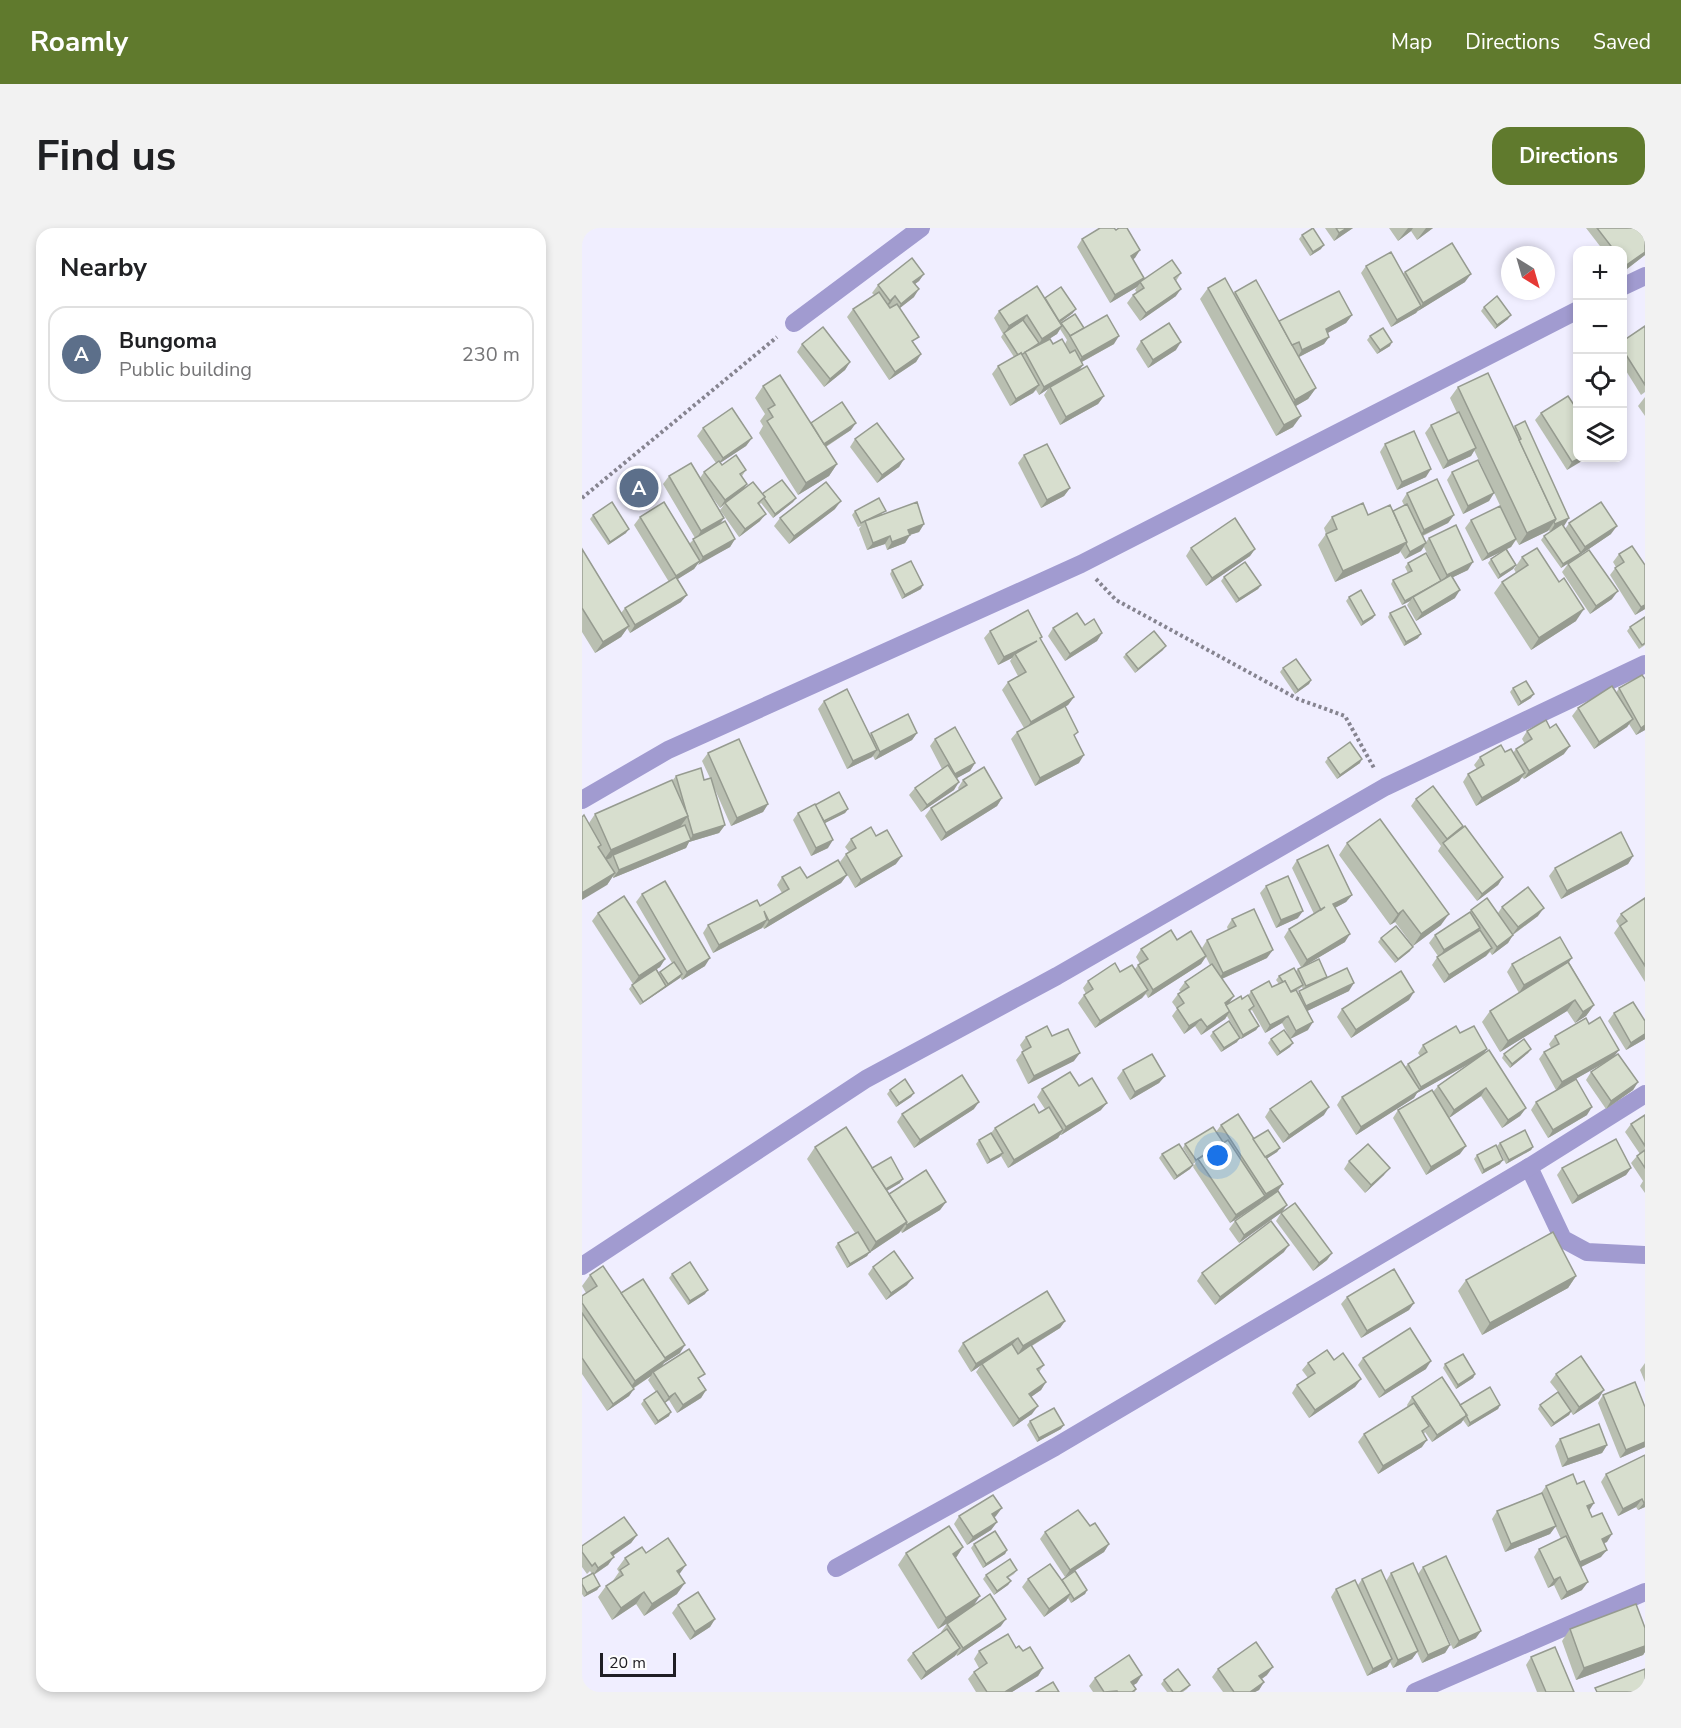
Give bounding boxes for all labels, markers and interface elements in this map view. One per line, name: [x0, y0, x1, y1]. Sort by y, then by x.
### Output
text: Roamly: [30, 23, 128, 61]
text: Map: [1391, 28, 1432, 56]
text: Directions: [1465, 28, 1560, 56]
text: Saved: [1593, 28, 1651, 56]
button: Directions: [1492, 127, 1645, 185]
text: Find us: [36, 128, 176, 185]
north arrow: [1501, 246, 1555, 300]
map controls: [1573, 246, 1627, 462]
button: +: [1573, 246, 1627, 300]
text: Nearby: [60, 250, 147, 285]
button: −: [1573, 300, 1627, 354]
text: Bungoma: [119, 326, 217, 356]
text: A: [74, 341, 89, 368]
text: 230 m: [462, 341, 520, 368]
button: locate: [1573, 354, 1627, 408]
text: Public building: [119, 356, 252, 383]
button: layers: [1573, 408, 1627, 462]
pin: A: [620, 466, 658, 510]
your location: [1203, 1141, 1232, 1170]
scale bar: [600, 1650, 676, 1678]
text: 20 m: [609, 1652, 646, 1674]

